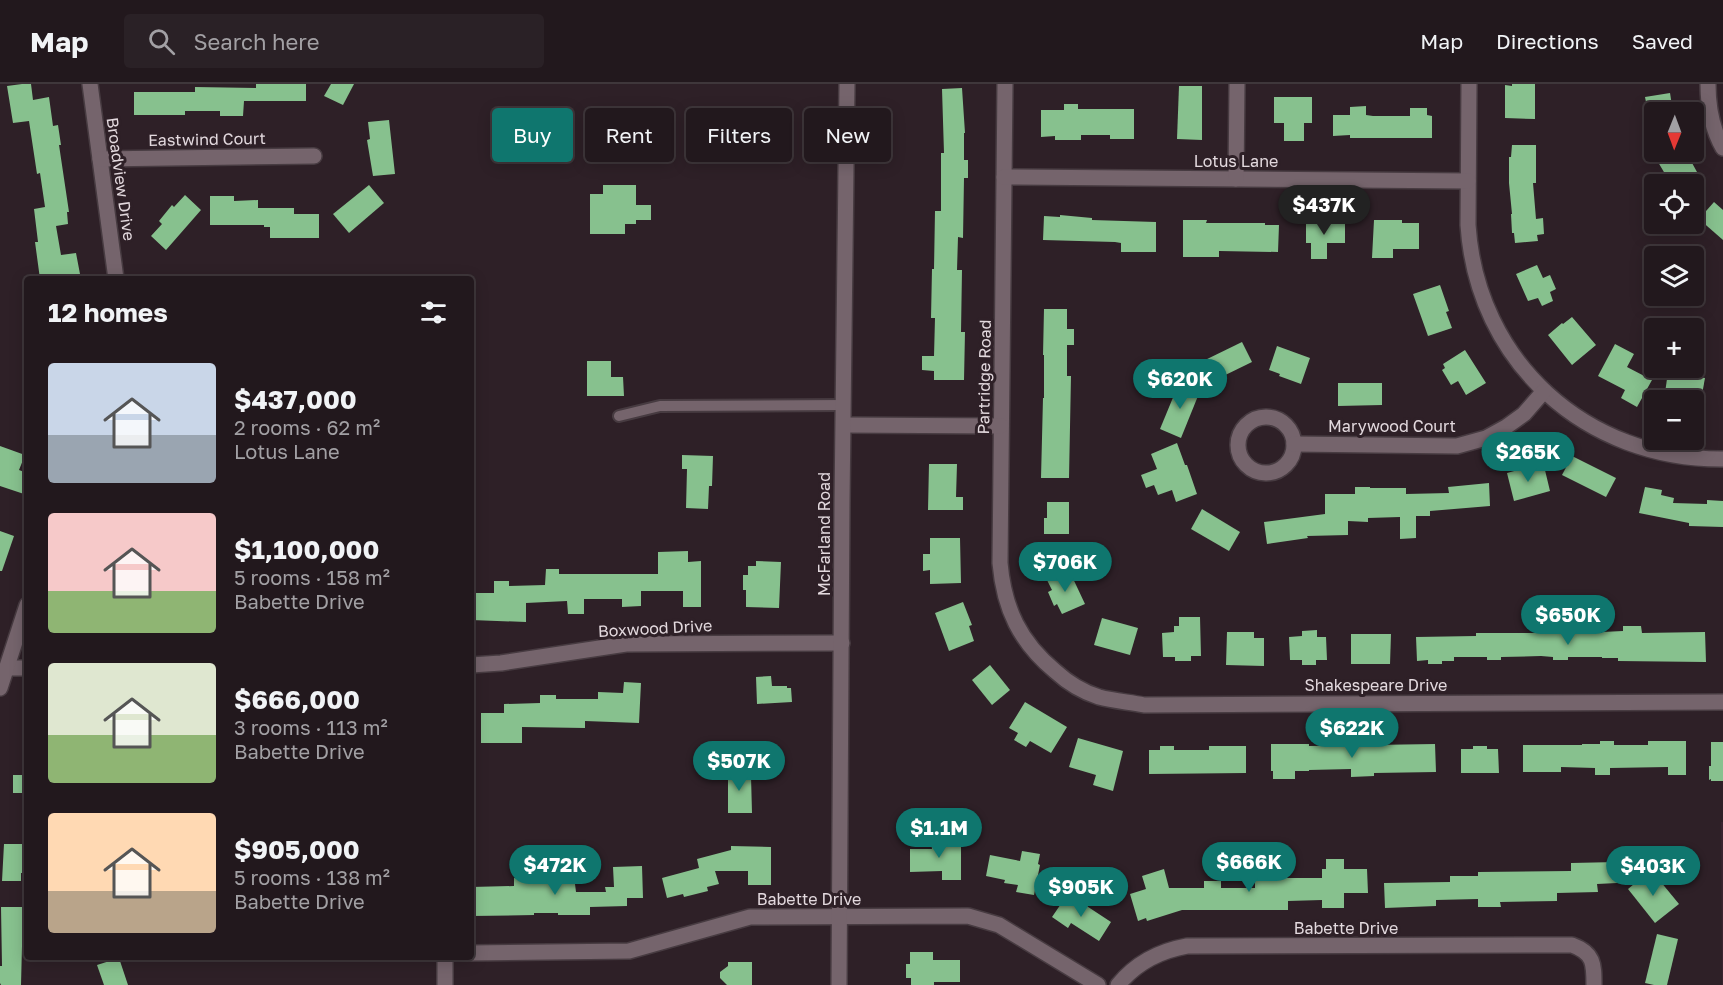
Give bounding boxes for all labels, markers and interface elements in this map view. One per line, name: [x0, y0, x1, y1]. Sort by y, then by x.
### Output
search box: [124, 14, 544, 68]
text: Map: [30, 25, 88, 58]
icon: search: [145, 25, 178, 58]
text: Search here: [193, 28, 319, 55]
text: Map: [1420, 28, 1463, 54]
text: Directions: [1496, 28, 1599, 54]
text: Saved: [1632, 28, 1693, 54]
north arrow: [1644, 102, 1704, 162]
map controls: [1644, 102, 1704, 450]
chip: Buy: [492, 108, 573, 162]
chip: Rent: [585, 108, 674, 162]
chip: Filters: [686, 108, 792, 162]
chip: New: [804, 108, 891, 162]
street label: Broadview Drive: [102, 116, 140, 242]
street label: Eastwind Court: [148, 128, 266, 150]
street label: Lotus Lane: [1194, 151, 1278, 171]
button: locate: [1644, 174, 1704, 234]
pin: $437K: [1282, 185, 1366, 236]
text: $437K: [1292, 192, 1356, 216]
button: layers: [1644, 246, 1704, 306]
icon: filters: [417, 296, 450, 329]
text: 12 homes: [48, 297, 168, 328]
button: +: [1644, 318, 1704, 378]
street label: Partridge Road: [973, 319, 995, 435]
pin: $620K: [1138, 359, 1222, 410]
text: $620K: [1147, 366, 1213, 390]
text: $437,000: [234, 384, 357, 415]
icon: home: [96, 387, 168, 459]
button: −: [1644, 390, 1704, 450]
text: 2 rooms · 62 m²: [234, 415, 380, 439]
street label: Marywood Court: [1328, 416, 1456, 436]
pin: $265K: [1486, 432, 1570, 483]
text: Lotus Lane: [234, 439, 340, 463]
text: $265K: [1496, 439, 1561, 463]
street label: McFarland Road: [814, 472, 834, 596]
text: $1,100,000: [234, 534, 379, 565]
icon: home: [96, 537, 168, 609]
pin: $706K: [1023, 542, 1107, 593]
text: $706K: [1033, 549, 1097, 573]
text: 5 rooms · 158 m²: [234, 565, 390, 589]
text: Babette Drive: [234, 589, 365, 613]
pin: $650K: [1526, 595, 1610, 646]
text: $650K: [1535, 602, 1601, 626]
street label: Boxwood Drive: [597, 615, 713, 641]
street label: Shakespeare Drive: [1305, 675, 1447, 695]
text: $666,000: [234, 684, 360, 715]
icon: home: [96, 687, 168, 759]
pin: $622K: [1310, 708, 1394, 759]
text: 3 rooms · 113 m²: [234, 715, 388, 739]
text: $622K: [1320, 715, 1385, 739]
text: Babette Drive: [234, 739, 365, 763]
pin: $507K: [697, 741, 781, 792]
text: $507K: [707, 748, 771, 772]
pin: $1.1M: [897, 808, 981, 859]
text: $1.1M: [910, 815, 968, 839]
text: $905,000: [234, 834, 360, 865]
icon: home: [96, 837, 168, 909]
pin: $666K: [1207, 842, 1291, 893]
pin: $472K: [513, 845, 597, 896]
pin: $403K: [1611, 846, 1695, 897]
text: $666K: [1216, 849, 1282, 873]
text: $472K: [523, 852, 587, 876]
text: $403K: [1620, 853, 1686, 877]
text: 5 rooms · 138 m²: [234, 865, 390, 889]
pin: $905K: [1039, 867, 1123, 918]
text: $905K: [1048, 874, 1114, 898]
text: Babette Drive: [234, 889, 365, 913]
street label: Babette Drive: [757, 889, 861, 909]
street label: Babette Drive: [1294, 918, 1398, 938]

